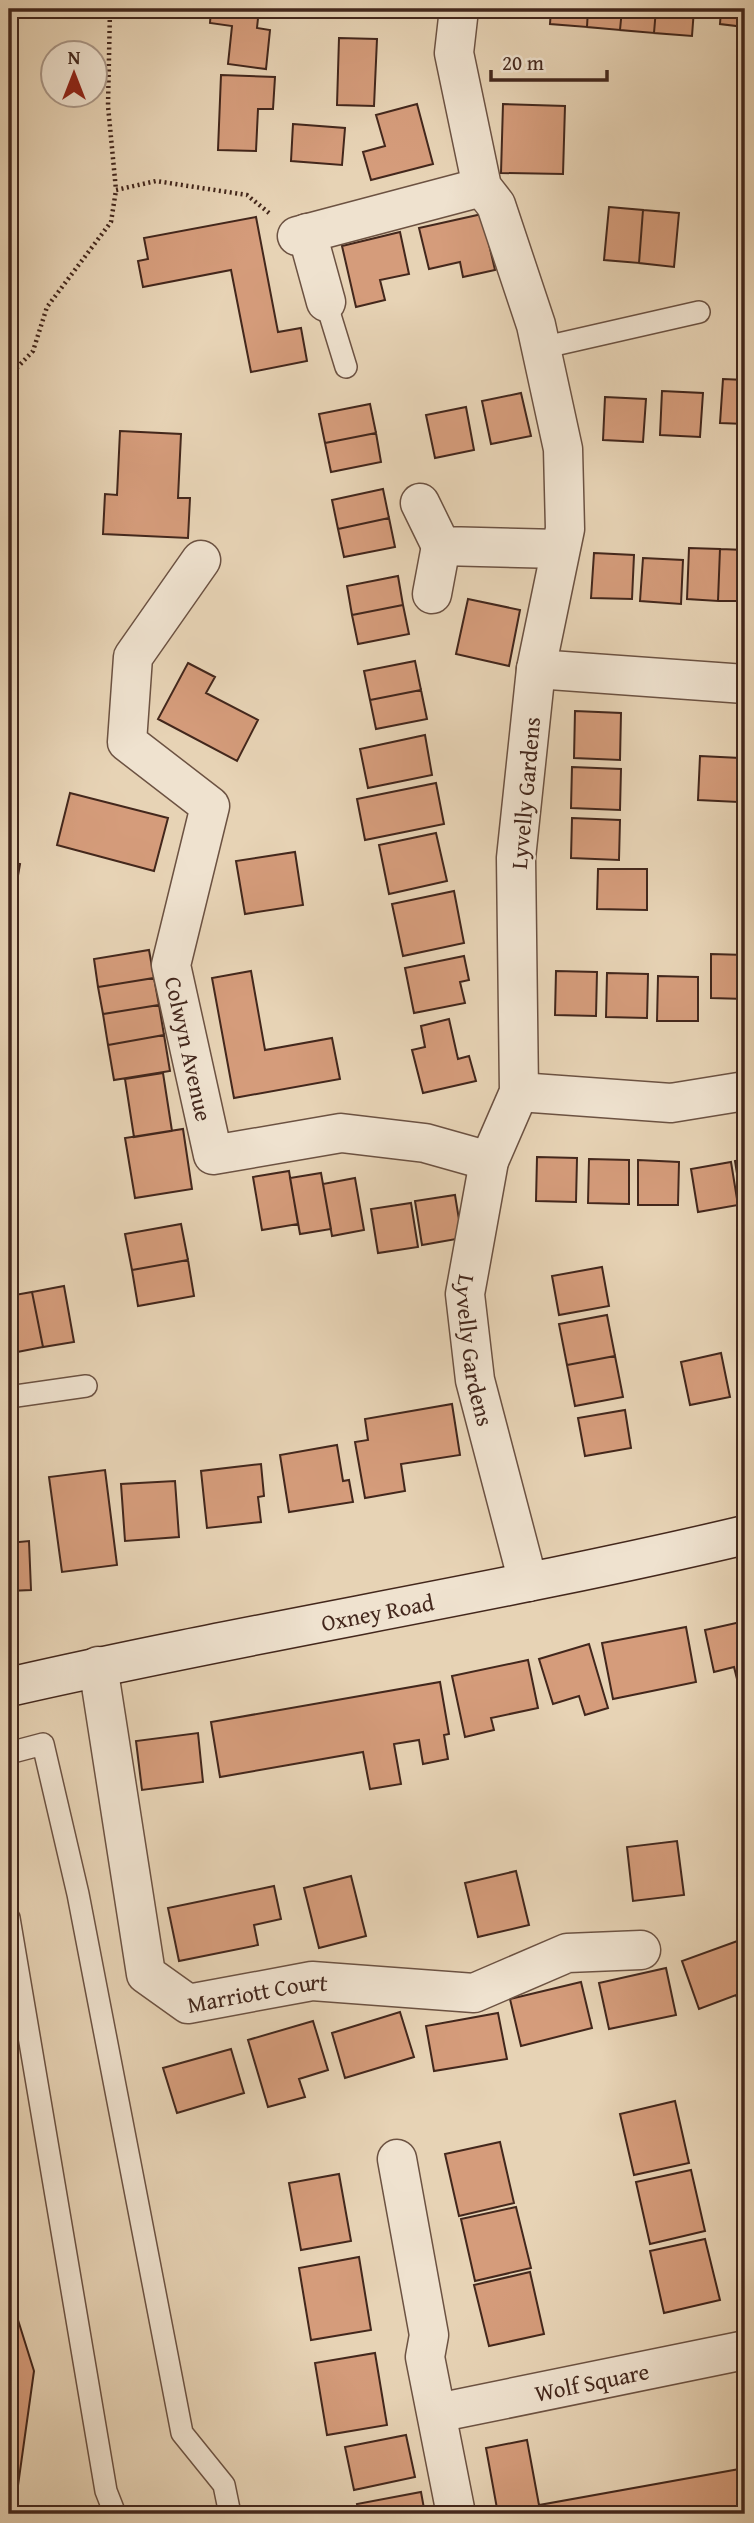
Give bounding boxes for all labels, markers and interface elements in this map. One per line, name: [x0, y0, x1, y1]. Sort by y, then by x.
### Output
north arrow: [38, 38, 108, 108]
scale bar: [491, 38, 607, 82]
text: N: [68, 43, 81, 71]
text: 20 m: [502, 47, 544, 78]
street label: Lyvelly Gardens: [502, 716, 548, 870]
street label: Colwyn Avenue: [158, 973, 222, 1124]
street label: Lyvelly Gardens: [448, 1272, 503, 1430]
street label: Oxney Road: [318, 1584, 437, 1639]
street label: Marriott Court: [184, 1964, 329, 2020]
street label: Wolf Square: [532, 2354, 652, 2409]

